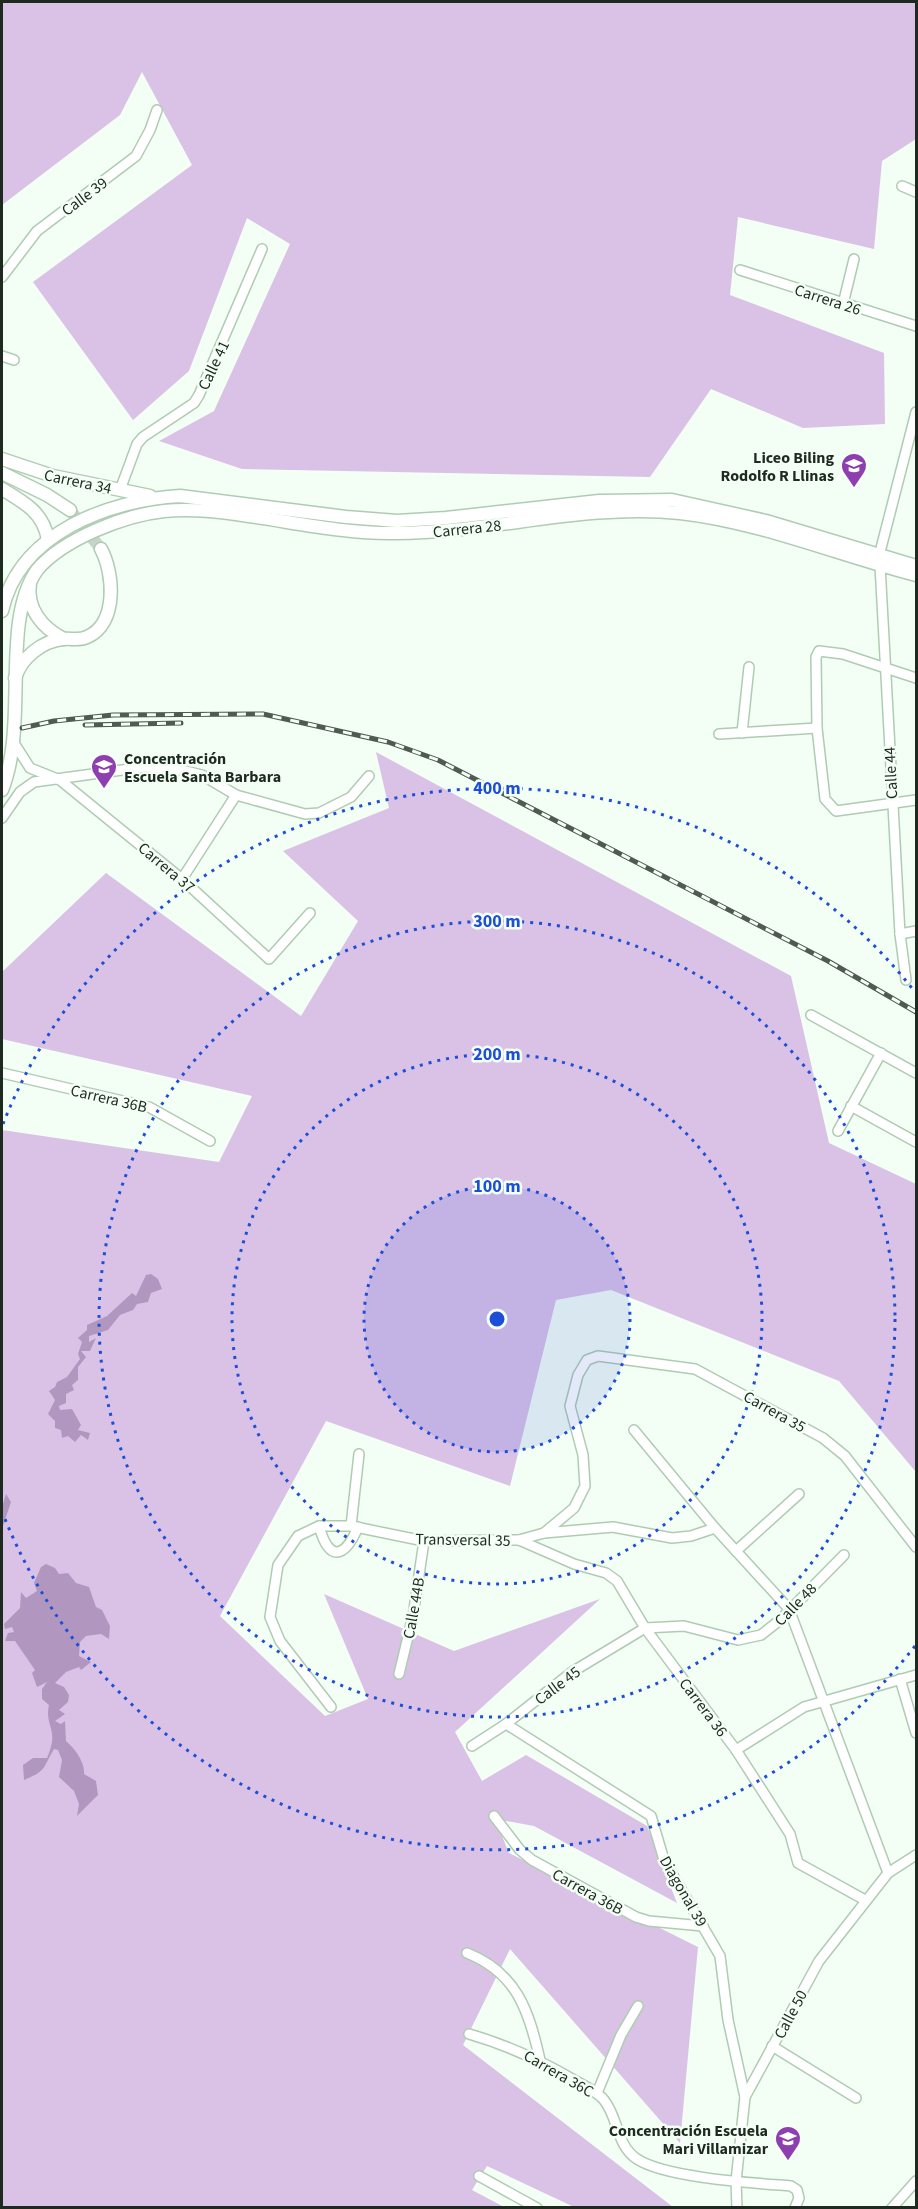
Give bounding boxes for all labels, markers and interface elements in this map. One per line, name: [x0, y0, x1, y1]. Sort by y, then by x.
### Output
street label: Calle 39: [57, 172, 112, 221]
street label: Carrera 26: [792, 279, 864, 321]
street label: Calle 41: [193, 337, 235, 394]
place label: Liceo Biling Rodolfo R Llinas: [721, 447, 834, 487]
school or university icon: Liceo Biling Rodolfo R Llinas: [839, 451, 869, 489]
street label: Carrera 34: [42, 464, 114, 500]
street label: Carrera 28: [432, 514, 502, 544]
street label: Calle 44: [879, 746, 903, 800]
place label: Concentración Escuela Santa Barbara: [124, 748, 281, 788]
school or university icon: Concentración Escuela Santa Barbara: [89, 752, 119, 790]
text: 400 m: [473, 776, 521, 801]
street label: Carrera 37: [133, 837, 200, 898]
text: 300 m: [473, 909, 521, 934]
text: 200 m: [473, 1042, 521, 1067]
street label: Carrera 36B: [68, 1080, 149, 1118]
text: 100 m: [473, 1174, 521, 1199]
centre of rings: [487, 1309, 507, 1329]
street label: Carrera 35: [739, 1386, 810, 1438]
street label: Transversal 35: [415, 1528, 511, 1552]
street label: Calle 44B: [398, 1576, 430, 1641]
street label: Calle 48: [770, 1578, 822, 1631]
street label: Calle 45: [530, 1661, 585, 1710]
street label: Carrera 36: [674, 1674, 733, 1742]
street label: Diagonal 39: [654, 1852, 712, 1931]
street label: Carrera 36B: [548, 1863, 627, 1920]
street label: Calle 50: [769, 1986, 813, 2043]
street label: Carrera 36C: [519, 2045, 598, 2103]
place label: Concentración Escuela Mari Villamizar: [609, 2120, 769, 2160]
school or university icon: Concentración Escuela Mari Villamizar: [773, 2124, 803, 2162]

